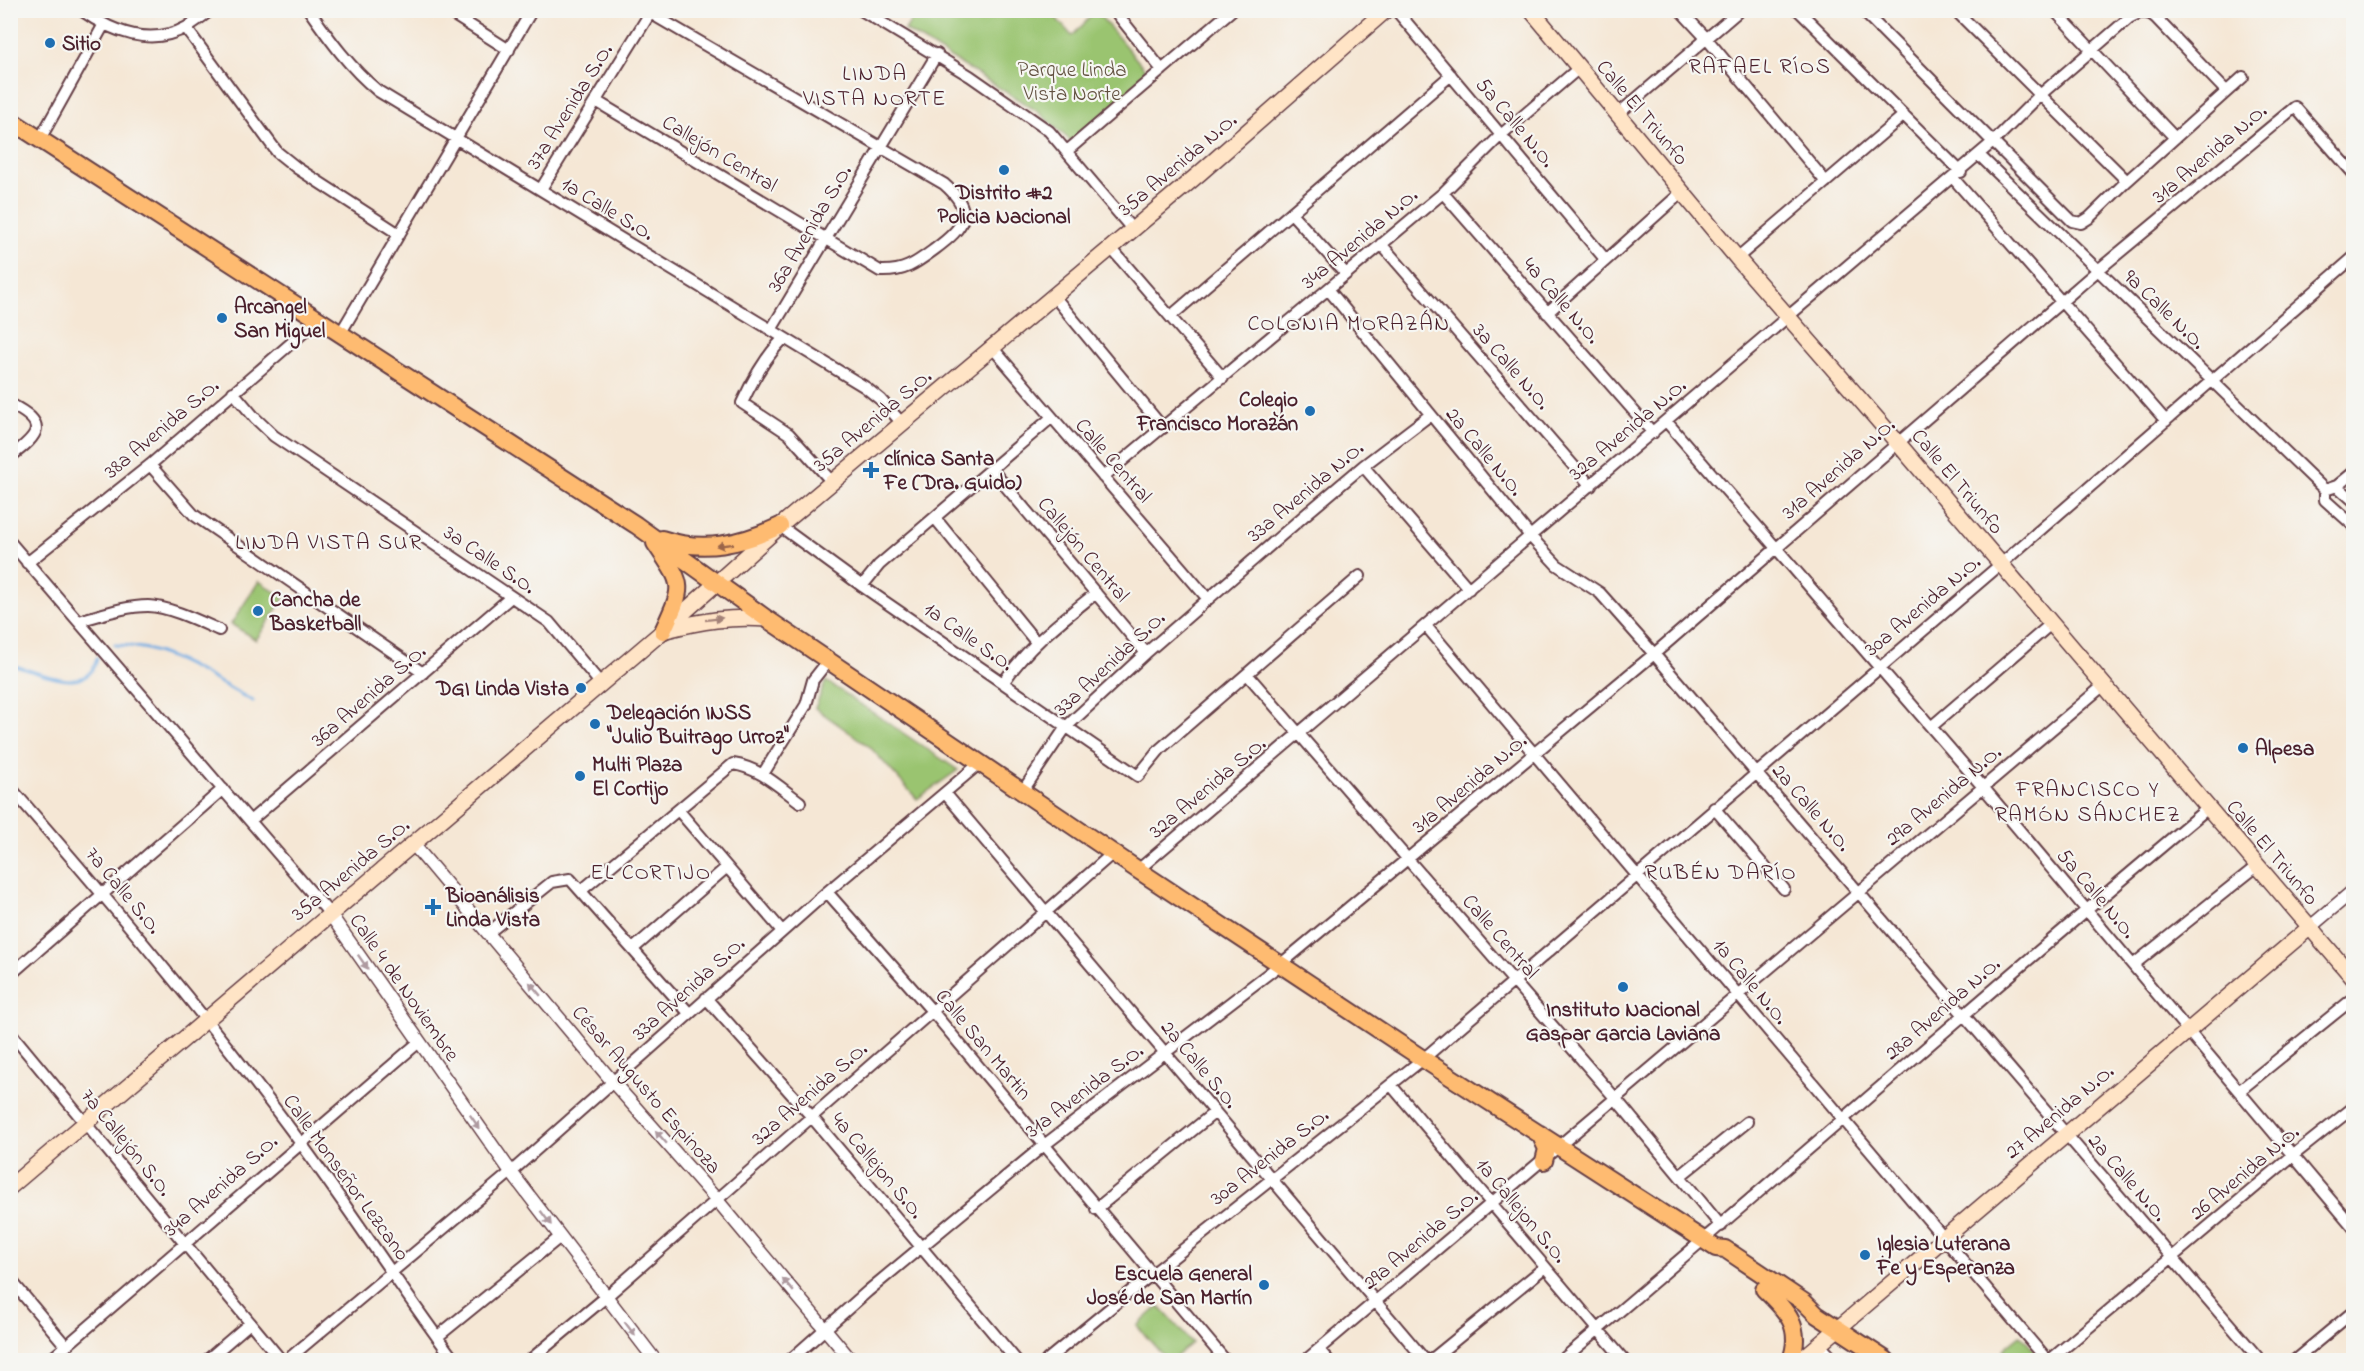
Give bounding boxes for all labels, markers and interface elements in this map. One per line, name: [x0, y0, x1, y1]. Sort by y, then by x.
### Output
place label: Sitio: [62, 30, 101, 60]
marker: Sitio: [43, 36, 57, 50]
street label: 37a Avenida S.O.: [520, 38, 621, 176]
district label: RAFAEL RÍOS: [1689, 52, 1831, 84]
street label: Calle El Triunfo: [1588, 54, 1695, 173]
park label: Parque Linda Vista Norte: [1017, 56, 1127, 110]
district label: LINDA VISTA NORTE: [802, 59, 947, 116]
street label: 5a Calle N.O.: [1468, 72, 1561, 175]
street label: 31a Avenida N.O.: [2146, 97, 2274, 212]
street label: 35a Avenida N.O.: [1112, 107, 1244, 224]
street label: Callejón Central: [656, 108, 782, 201]
street label: 36a Avenida S.O.: [761, 160, 861, 298]
marker: Distrito #2 Policia Nacional: [997, 163, 1011, 177]
street label: 1a Calle S.O.: [555, 170, 659, 249]
place label: Distrito #2 Policia Nacional: [938, 179, 1071, 233]
street label: 34a Avenida N.O.: [1295, 182, 1425, 297]
street label: 4a Calle N.O.: [1514, 251, 1607, 351]
street label: 9a Calle N.O.: [2116, 264, 2211, 357]
place label: Arcangel San Miguel: [234, 293, 326, 349]
district label: COLONIA MORAZÁN: [1247, 309, 1451, 341]
marker: Arcangel San Miguel: [215, 311, 229, 325]
street label: 3a Calle N.O.: [1464, 317, 1557, 417]
street label: 35a Avenida S.O.: [807, 363, 939, 480]
street label: 38a Avenida S.O.: [98, 372, 227, 487]
street label: 32a Avenida N.O.: [1563, 372, 1694, 489]
place label: Colegio Francisco Morazán: [1136, 386, 1298, 440]
street label: 2a Calle N.O.: [1437, 401, 1530, 503]
marker: Colegio Francisco Morazán: [1303, 404, 1317, 418]
street label: Calle Central: [1067, 412, 1158, 511]
street label: 31a Avenida N.O.: [1776, 412, 1903, 527]
street label: Calle El Triunfo: [1903, 423, 2010, 542]
street label: 33a Avenida N.O.: [1241, 435, 1371, 550]
place label: clínica Santa Fe (Dra. Guido): [883, 445, 1023, 499]
marker: clínica Santa Fe (Dra. Guido): [862, 461, 880, 479]
street label: Callejón Central: [1029, 491, 1136, 610]
street label: 3a Calle S.O.: [437, 519, 541, 603]
district label: LINDA VISTA SUR: [235, 528, 423, 560]
one-way arrow: [715, 540, 734, 549]
street label: 30a Avenida N.O.: [1858, 549, 1988, 664]
place label: Cancha de Basketball: [269, 586, 362, 640]
street label: 1a Calle S.O.: [917, 596, 1019, 680]
marker: Cancha de Basketball: [251, 604, 265, 618]
street label: 33a Avenida S.O.: [1048, 605, 1173, 724]
one-way arrow: [705, 614, 724, 624]
street label: 36a Avenida S.O.: [305, 638, 433, 755]
place label: DGI Linda Vista: [435, 675, 569, 705]
marker: DGI Linda Vista: [574, 681, 588, 695]
place label: Delegación INSS "Julio Buitrago Urroz": [606, 699, 789, 755]
marker: Delegación INSS "Julio Buitrago Urroz": [588, 717, 602, 731]
street label: 31a Avenida N.O.: [1406, 727, 1534, 842]
street label: 32a Avenida S.O.: [1143, 730, 1274, 847]
place label: Alpesa: [2255, 735, 2314, 765]
street label: 29a Avenida N.O.: [1880, 739, 2009, 854]
marker: Alpesa: [2236, 741, 2250, 755]
place label: Multi Plaza El Cortijo: [592, 751, 682, 805]
street label: 2a Calle N.O.: [1764, 758, 1857, 859]
marker: Multi Plaza El Cortijo: [573, 769, 587, 783]
district label: FRANCISCO Y RAMÓN SÁNCHEZ: [1995, 775, 2181, 832]
street label: Calle El Triunfo: [2218, 794, 2325, 913]
street label: 35a Avenida S.O.: [285, 812, 417, 929]
street label: 7a Calle S.O.: [77, 841, 168, 941]
street label: 5a Calle N.O.: [2049, 843, 2142, 946]
district label: EL CORTIJO: [590, 858, 712, 890]
district label: RUBÉN DARÍO: [1645, 858, 1797, 890]
place label: Bioanálisis Linda Vista: [445, 882, 540, 936]
street label: Calle Central: [1454, 888, 1545, 987]
marker: Bioanálisis Linda Vista: [424, 898, 442, 916]
street label: Calle 4 de Noviembre: [341, 908, 466, 1069]
street label: 33a Avenida S.O.: [626, 930, 753, 1049]
street label: 1a Calle N.O.: [1704, 933, 1795, 1032]
street label: 28a Avenida N.O.: [1879, 951, 2008, 1068]
one-way arrow: [357, 954, 368, 970]
marker: Instituto Nacional Gaspar Garcia Laviana: [1616, 980, 1630, 994]
one-way arrow: [528, 981, 541, 997]
street label: Calle San Martin: [927, 983, 1038, 1107]
place label: Instituto Nacional Gaspar Garcia Laviana: [1526, 996, 1720, 1050]
street label: César Augusto Espinoza: [562, 999, 727, 1183]
street label: 2a Calle S.O.: [1152, 1014, 1244, 1116]
street label: 32a Avenida S.O.: [746, 1036, 875, 1153]
street label: 31a Avenida S.O.: [1020, 1037, 1151, 1146]
street label: 27 Avenida N.O.: [1999, 1058, 2121, 1167]
street label: 7a Callejón S.O.: [73, 1083, 178, 1204]
street label: Calle Monseñor Lezcano: [275, 1089, 416, 1268]
street label: 30a Avenida S.O.: [1204, 1101, 1336, 1214]
street label: 4a Callejon S.O.: [823, 1106, 930, 1226]
one-way arrow: [469, 1113, 481, 1129]
street label: 26 Avenida N.O.: [2184, 1119, 2307, 1228]
street label: 34a Avenida S.O.: [157, 1128, 285, 1245]
street label: 2a Calle N.O.: [2080, 1128, 2173, 1229]
one-way arrow: [655, 1129, 668, 1145]
street label: 1a Callejon S.O.: [1467, 1152, 1573, 1270]
street label: 29a Avenida S.O.: [1357, 1183, 1486, 1298]
one-way arrow: [540, 1210, 552, 1226]
place label: Iglesia Luterana Fe y Esperanza: [1876, 1230, 2015, 1286]
marker: Iglesia Luterana Fe y Esperanza: [1858, 1248, 1872, 1262]
place label: Escuela General José de San Martín: [1087, 1260, 1252, 1314]
one-way arrow: [782, 1278, 795, 1293]
marker: Escuela General José de San Martín: [1257, 1278, 1271, 1292]
one-way arrow: [624, 1321, 637, 1337]

